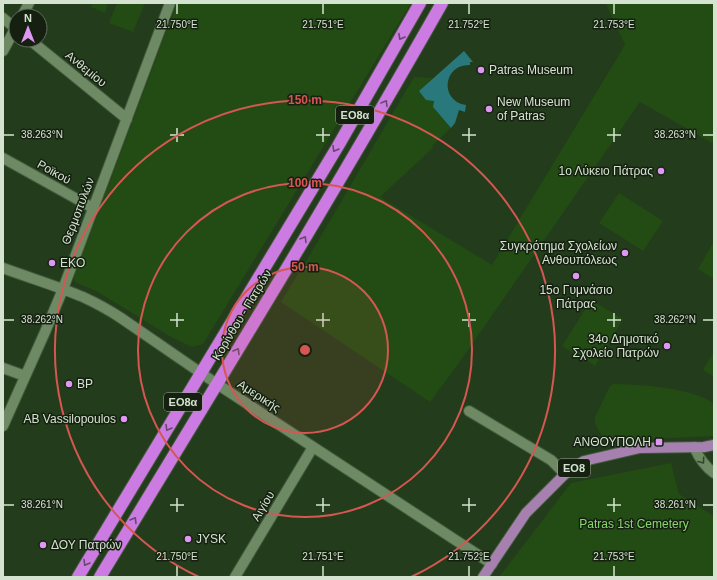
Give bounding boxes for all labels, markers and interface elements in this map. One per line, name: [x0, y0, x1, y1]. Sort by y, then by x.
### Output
north arrow: [8, 8, 48, 48]
text: N: [24, 12, 32, 24]
text: 21.750°E: [156, 19, 198, 30]
text: 21.751°E: [302, 19, 344, 30]
text: 21.752°E: [448, 19, 490, 30]
text: 21.753°E: [593, 19, 635, 30]
one-way arrow: [398, 33, 405, 40]
street label: Ανθεμίου: [63, 48, 109, 90]
place label: Patras Museum: [489, 63, 573, 77]
marker: Patras Museum: [476, 65, 486, 75]
text: 150 m: [288, 93, 322, 107]
place label: New Museum of Patras: [497, 95, 570, 123]
one-way arrow: [380, 100, 387, 107]
marker: New Museum of Patras: [484, 104, 494, 114]
road number: ΕΟ8α: [336, 106, 374, 124]
text: 38.263°N: [21, 129, 63, 140]
text: 38.263°N: [654, 129, 696, 140]
one-way arrow: [333, 145, 340, 152]
street label: Ροϊκού: [35, 157, 73, 187]
place label: 1ο Λύκειο Πάτρας: [558, 164, 653, 178]
marker: 1ο Λύκειο Πάτρας: [656, 166, 666, 176]
street label: Θερμοπυλών: [59, 175, 97, 247]
text: 100 m: [288, 176, 322, 190]
one-way arrow: [299, 236, 306, 243]
place label: Συγκρότημα Σχολείων Ανθουπόλεως: [500, 239, 617, 267]
marker: Συγκρότημα Σχολείων Ανθουπόλεως: [620, 248, 630, 258]
place label: EKO: [60, 256, 85, 270]
marker: EKO: [47, 258, 57, 268]
text: 50 m: [291, 260, 319, 274]
street label: Κορίνθου - Πατρών: [209, 267, 275, 363]
marker: 15ο Γυμνάσιο Πάτρας: [571, 271, 581, 281]
place label: 15ο Γυμνάσιο Πάτρας: [539, 283, 613, 311]
text: 38.262°N: [21, 314, 63, 325]
text: 38.262°N: [654, 314, 696, 325]
place label: 34ο Δημοτικό Σχολείο Πατρών: [573, 332, 659, 360]
marker: 34ο Δημοτικό Σχολείο Πατρών: [662, 341, 672, 351]
centre of rings: [298, 343, 312, 357]
one-way arrow: [232, 348, 239, 355]
place label: BP: [77, 377, 93, 391]
street label: Αμερικής: [235, 377, 283, 415]
marker: BP: [64, 379, 74, 389]
road number: ΕΟ8α: [164, 393, 202, 411]
place label: AB Vassilopoulos: [24, 412, 116, 426]
marker: AB Vassilopoulos: [119, 414, 129, 424]
one-way arrow: [165, 424, 172, 431]
place label: ΑΝΘΟΥΠΟΛΗ: [574, 435, 651, 449]
marker: ΑΝΘΟΥΠΟΛΗ: [654, 437, 664, 447]
one-way arrow: [697, 457, 704, 464]
road number: ΕΟ8: [558, 459, 590, 477]
street label: Αιγίου: [249, 488, 277, 524]
text: 38.261°N: [21, 499, 63, 510]
text: 38.261°N: [654, 499, 696, 510]
one-way arrow: [130, 517, 137, 524]
park label: Patras 1st Cemetery: [579, 517, 689, 531]
place label: JYSK: [196, 532, 226, 546]
marker: JYSK: [183, 534, 193, 544]
place label: ΔΟΥ Πατρών: [51, 538, 121, 552]
marker: ΔΟΥ Πατρών: [38, 540, 48, 550]
text: 21.750°E: [156, 551, 198, 562]
text: 21.751°E: [302, 551, 344, 562]
text: 21.752°E: [448, 551, 490, 562]
text: 21.753°E: [593, 551, 635, 562]
one-way arrow: [84, 559, 91, 566]

